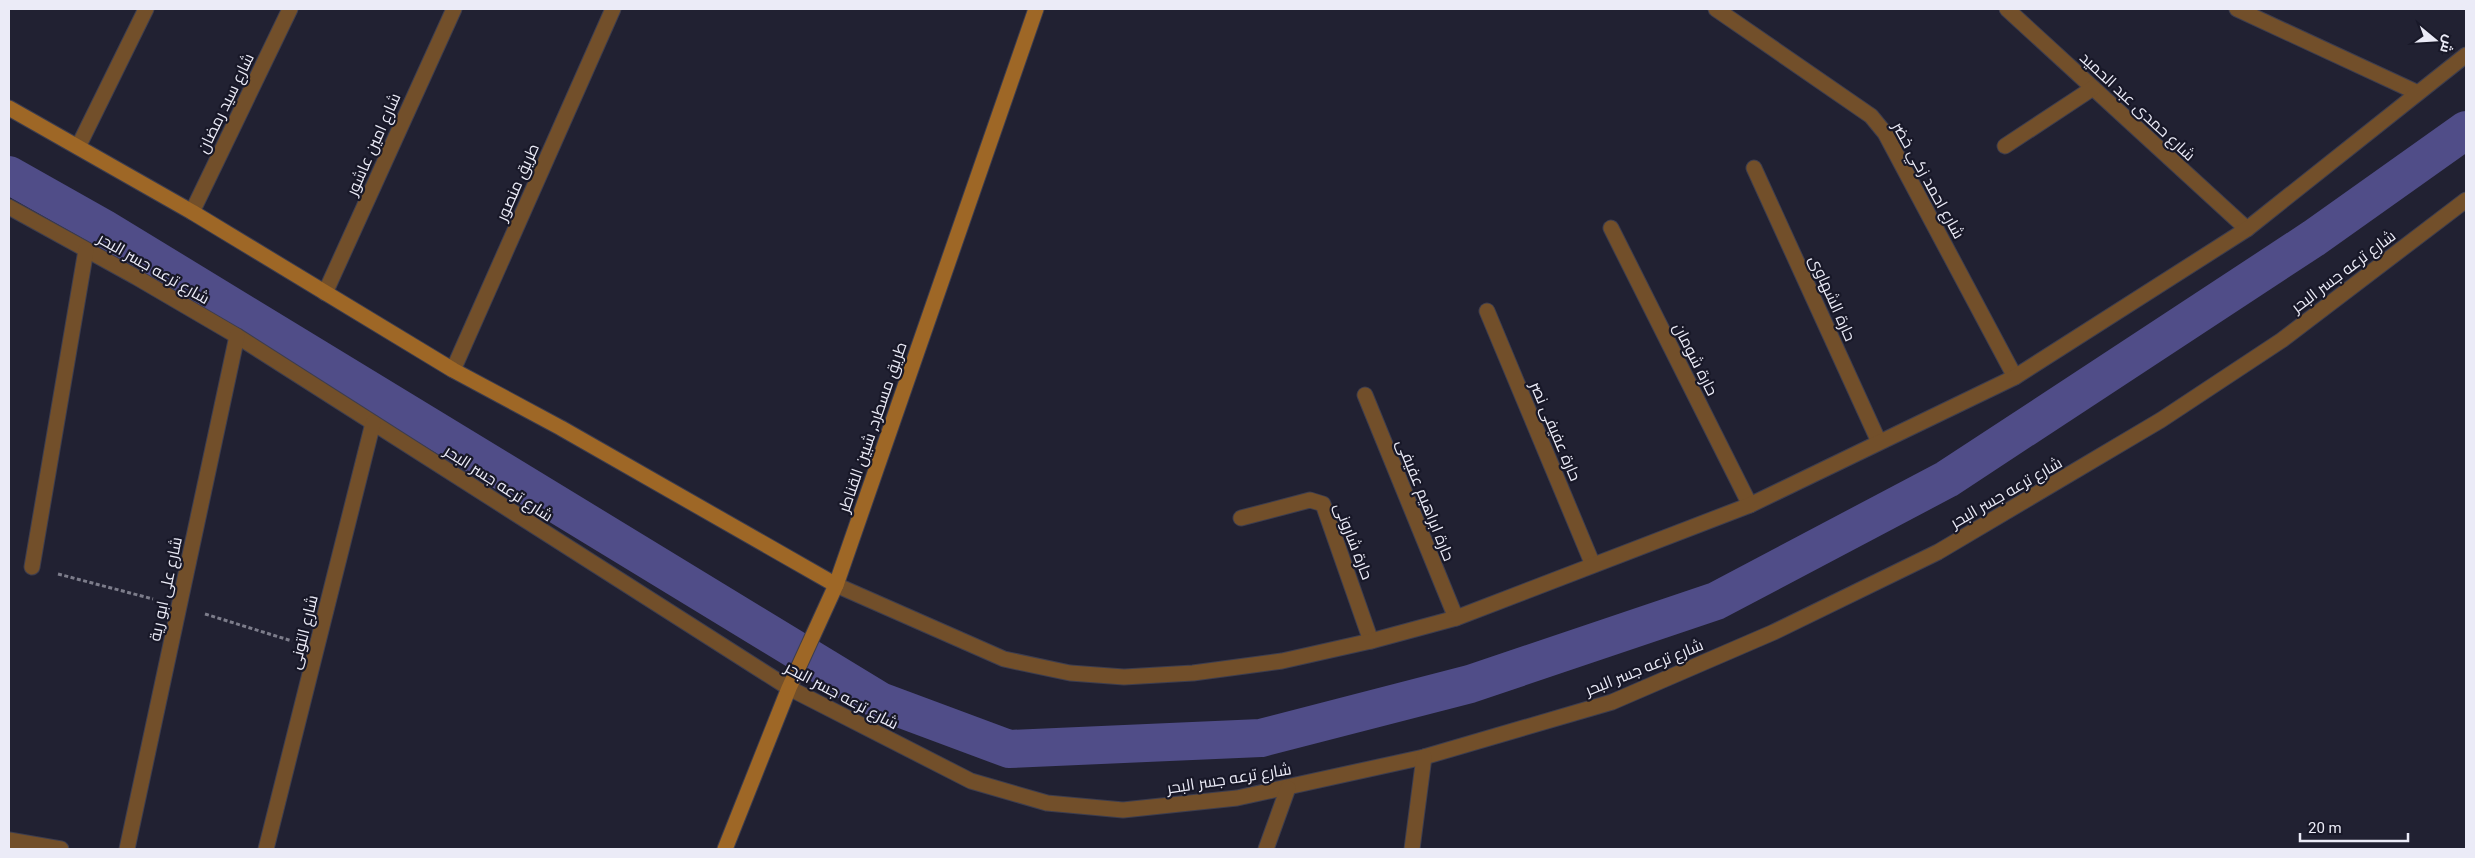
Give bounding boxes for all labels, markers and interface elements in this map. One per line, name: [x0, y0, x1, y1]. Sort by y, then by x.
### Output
north arrow: [2410, 15, 2460, 65]
text: ش: [2436, 33, 2458, 55]
street label: شارع حمدى عبد الحميد: [2075, 48, 2199, 166]
street label: شارع سيد رمضان: [193, 50, 260, 157]
street label: شارع امين عاشور: [342, 90, 406, 200]
street label: شارع احمد زكي خضر: [1885, 118, 1969, 244]
street label: طريق منصور: [492, 141, 544, 225]
street label: شارع ترعه جسر البحر: [2287, 226, 2400, 319]
street label: شارع ترعه جسر البحر: [93, 228, 213, 310]
street label: حارة الشهاوى: [1804, 252, 1860, 344]
street label: حارة شومان: [1668, 320, 1722, 399]
street label: طريق مسطرد, شبين القناطر: [834, 339, 912, 516]
street label: حارة عفيفى نصر: [1525, 378, 1585, 484]
street label: حارة ابراهيم عفيفى: [1391, 437, 1459, 565]
street label: شارع ترعه جسر البحر: [439, 441, 557, 527]
street label: شارع ترعه جسر البحر: [1946, 453, 2066, 534]
street label: حارة شارونى: [1329, 500, 1377, 582]
street label: شارع على ابو رية: [145, 535, 188, 643]
street label: شارع التونى: [285, 593, 324, 672]
street label: شارع ترعه جسر البحر: [1581, 635, 1707, 702]
street label: شارع ترعه جسر البحر: [780, 657, 902, 735]
street label: شارع ترعه جسر البحر: [1165, 759, 1293, 800]
scale bar: [2300, 810, 2408, 842]
text: 20 m: [2308, 819, 2342, 837]

